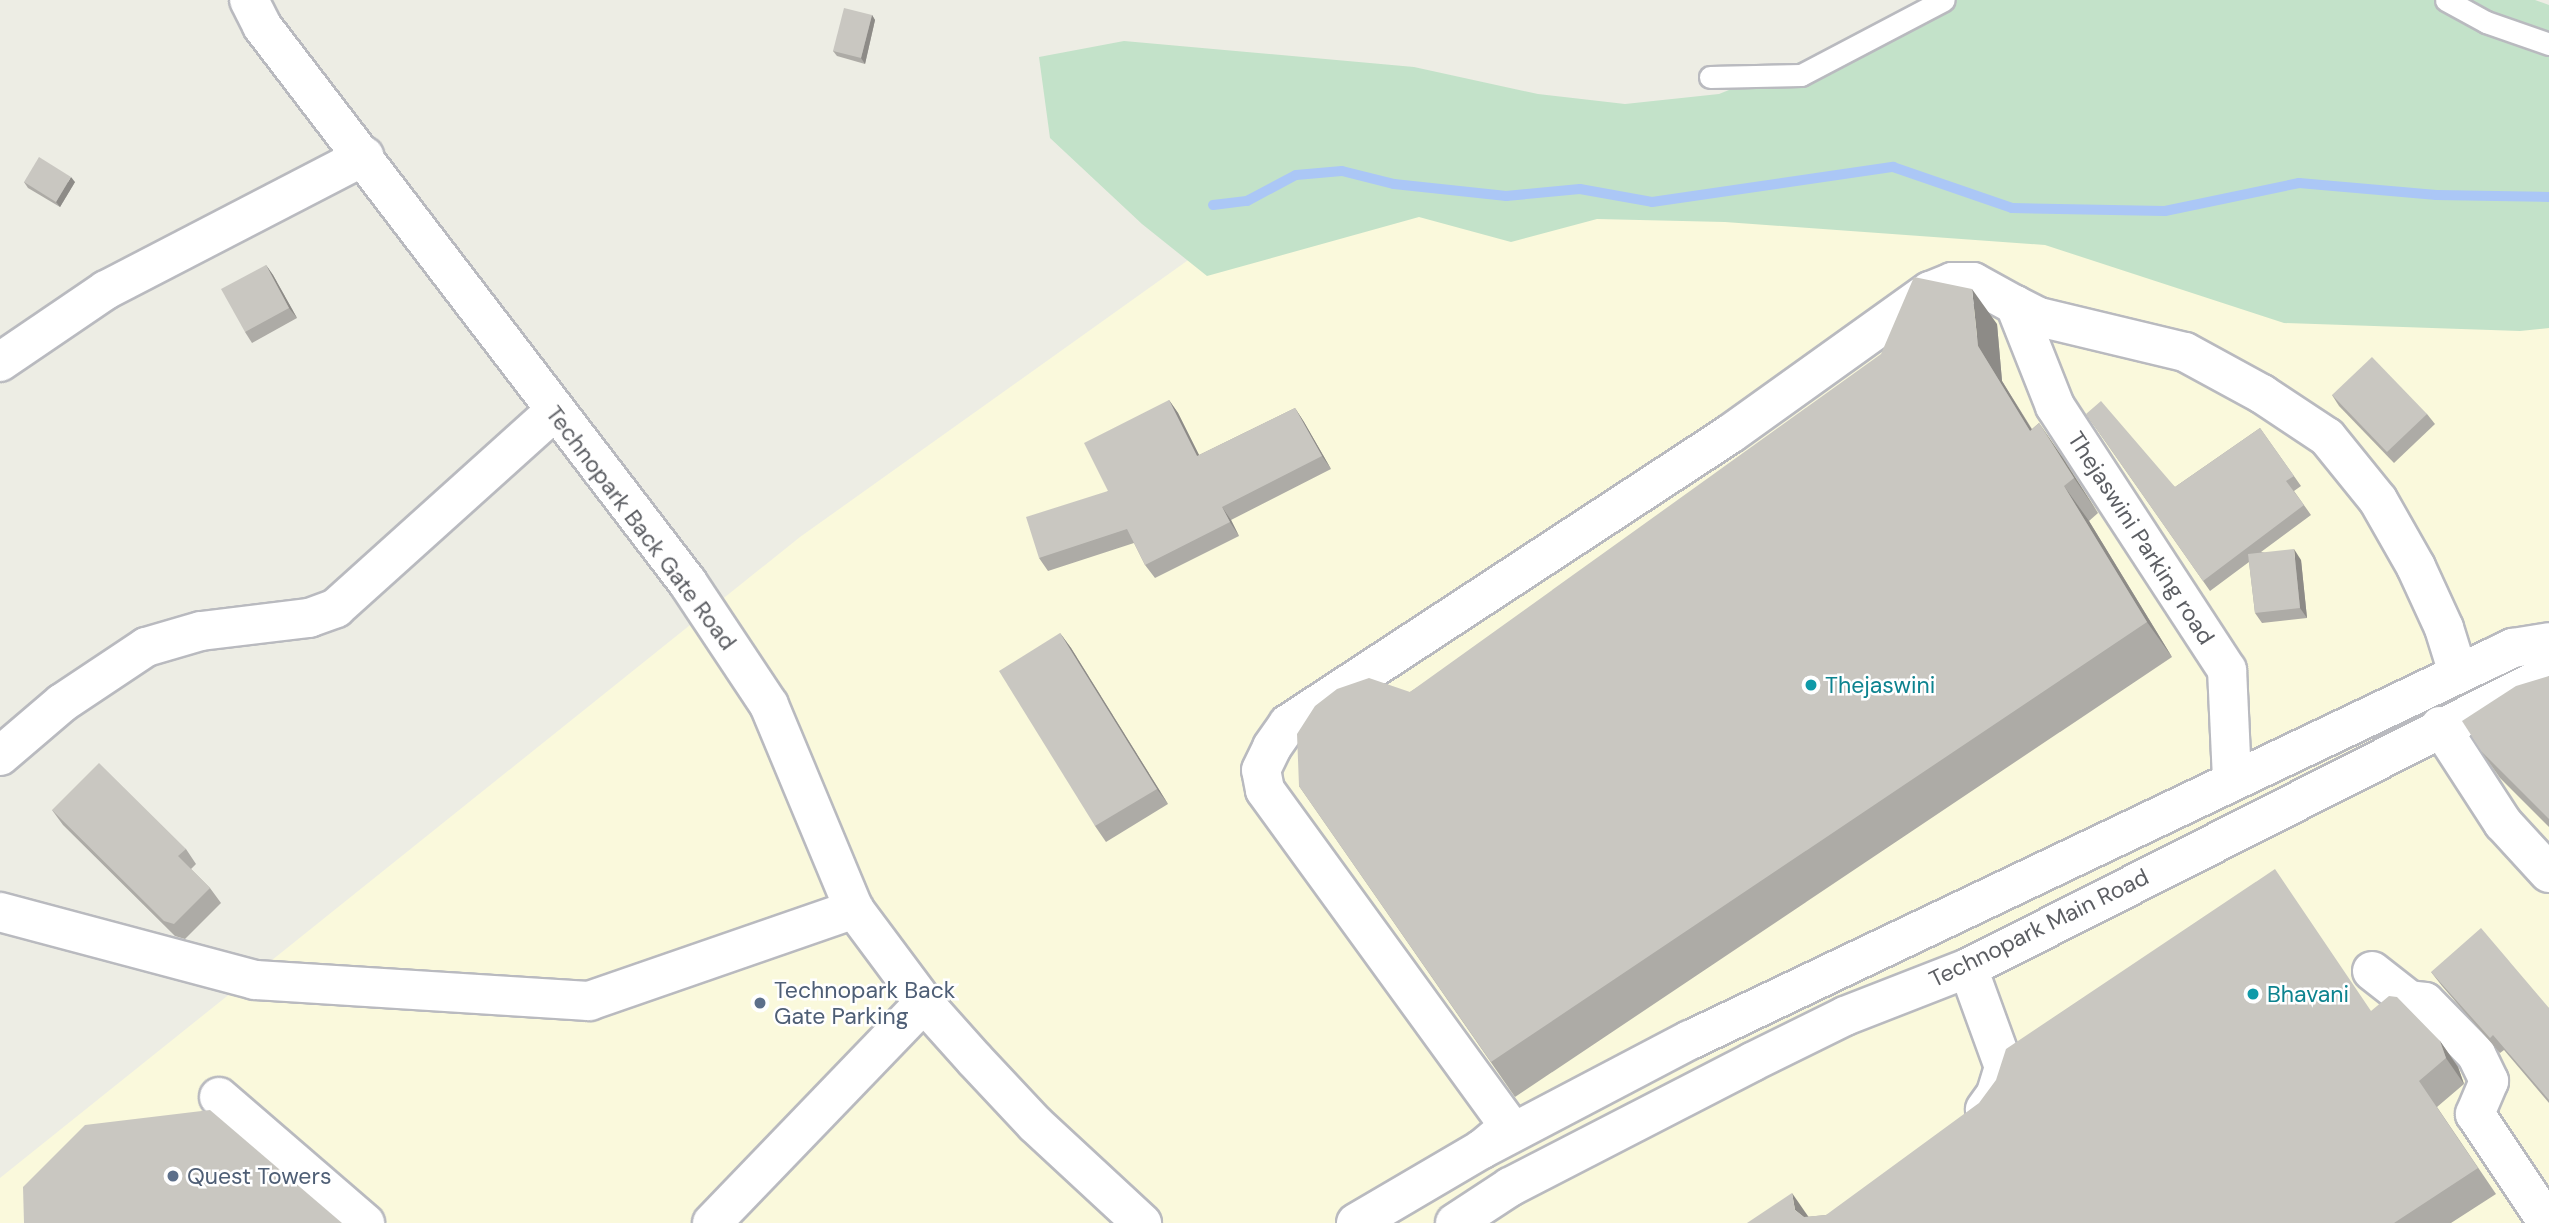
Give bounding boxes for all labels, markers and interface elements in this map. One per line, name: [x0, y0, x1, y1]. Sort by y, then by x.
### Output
street label: Technopark Back Gate Road: [540, 400, 742, 656]
street label: Thejaswini Parking road: [2062, 426, 2220, 650]
place label: Thejaswini: [1825, 671, 1935, 699]
marker: Thejaswini: [1803, 677, 1819, 693]
street label: Technopark Main Road: [1925, 863, 2153, 993]
place label: Technopark Back Gate Parking: [774, 976, 955, 1030]
place label: Bhavani: [2267, 980, 2349, 1008]
marker: Bhavani: [2245, 986, 2261, 1002]
marker: Technopark Back Gate Parking: [752, 995, 768, 1011]
place label: Quest Towers: [187, 1162, 331, 1190]
marker: Quest Towers: [165, 1168, 181, 1184]

